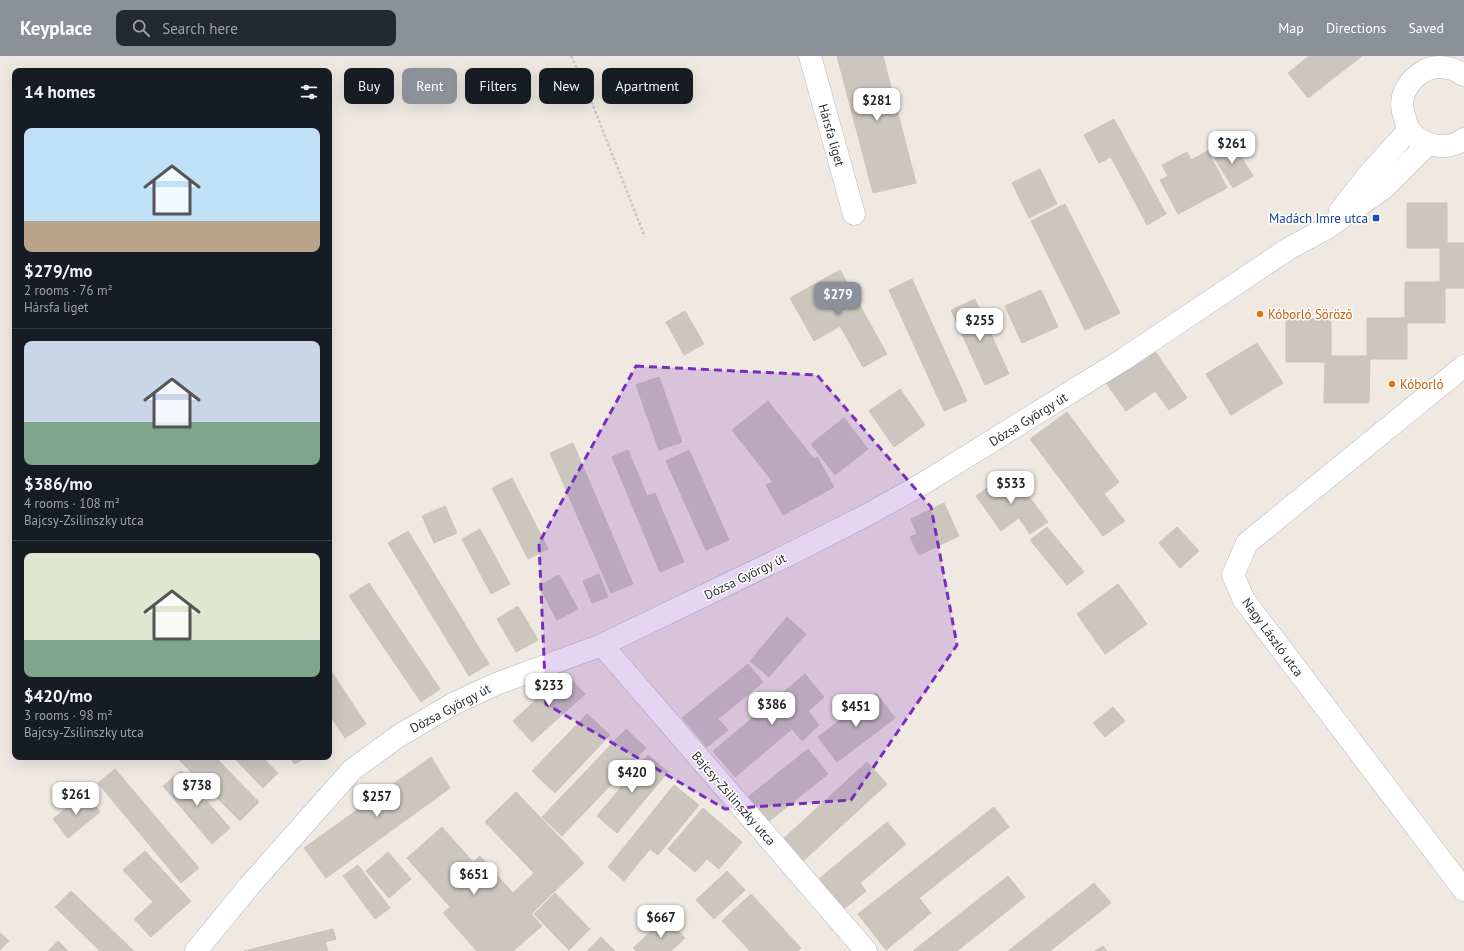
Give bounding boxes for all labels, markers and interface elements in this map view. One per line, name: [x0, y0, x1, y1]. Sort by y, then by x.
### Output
search box: [116, 10, 396, 46]
text: Keyplace: [20, 16, 92, 40]
icon: search: [130, 17, 152, 39]
text: Search here: [162, 19, 238, 38]
text: Map: [1278, 19, 1304, 37]
text: Directions: [1326, 19, 1386, 37]
text: Saved: [1408, 19, 1444, 37]
chip: Buy: [344, 68, 394, 104]
chip: Rent: [402, 68, 457, 104]
chip: Filters: [465, 68, 531, 104]
chip: New: [539, 68, 594, 104]
chip: Apartment: [602, 68, 693, 104]
text: 14 homes: [24, 81, 95, 103]
icon: filters: [298, 81, 320, 103]
pin: $281: [853, 88, 901, 122]
text: $281: [862, 92, 892, 109]
street label: Hársfa liget: [814, 102, 849, 169]
pin: $261: [1208, 131, 1256, 165]
text: $261: [1217, 135, 1247, 152]
icon: home: [136, 154, 208, 226]
place label: Madách Imre utca: [1269, 210, 1368, 227]
marker: Madách Imre utca: [1371, 213, 1381, 223]
text: $279/mo: [24, 260, 92, 282]
text: 2 rooms · 76 m²: [24, 282, 113, 299]
pin: $279: [814, 282, 862, 316]
text: $279: [823, 286, 853, 303]
text: Hársfa liget: [24, 299, 88, 316]
place label: Kóborló Söröző: [1268, 306, 1353, 323]
pin: $255: [956, 308, 1004, 342]
marker: Kóborló Söröző: [1255, 309, 1265, 319]
text: $255: [965, 312, 995, 329]
icon: home: [136, 367, 208, 439]
place label: Kóborló: [1400, 376, 1443, 393]
marker: Kóborló: [1387, 379, 1397, 389]
street label: Dózsa György út: [986, 388, 1071, 450]
pin: $533: [987, 471, 1035, 505]
text: $386/mo: [24, 473, 92, 495]
text: $533: [996, 475, 1026, 492]
text: 4 rooms · 108 m²: [24, 495, 120, 512]
text: Bajcsy-Zsilinszky utca: [24, 512, 144, 529]
street label: Dózsa György út: [701, 549, 790, 604]
icon: home: [136, 579, 208, 651]
street label: Nagy László utca: [1238, 594, 1307, 680]
pin: $233: [525, 673, 573, 707]
text: $233: [534, 677, 564, 694]
street label: Dózsa György út: [407, 680, 494, 737]
text: $420/mo: [24, 685, 92, 707]
pin: $386: [748, 692, 796, 726]
pin: $451: [832, 694, 880, 728]
text: $386: [757, 696, 787, 713]
text: $451: [841, 698, 871, 715]
text: 3 rooms · 98 m²: [24, 707, 113, 724]
text: Bajcsy-Zsilinszky utca: [24, 724, 144, 741]
street label: Bajcsy-Zsilinszky utca: [688, 748, 779, 849]
pin: $420: [608, 760, 656, 794]
text: $420: [617, 764, 647, 781]
pin: $738: [173, 773, 221, 807]
text: $738: [182, 777, 212, 794]
pin: $261: [52, 782, 100, 816]
pin: $257: [353, 784, 401, 818]
text: $261: [61, 786, 91, 803]
text: $257: [362, 788, 392, 805]
pin: $651: [450, 862, 498, 896]
text: $651: [459, 866, 489, 883]
pin: $667: [637, 905, 685, 939]
text: $667: [646, 909, 676, 926]

